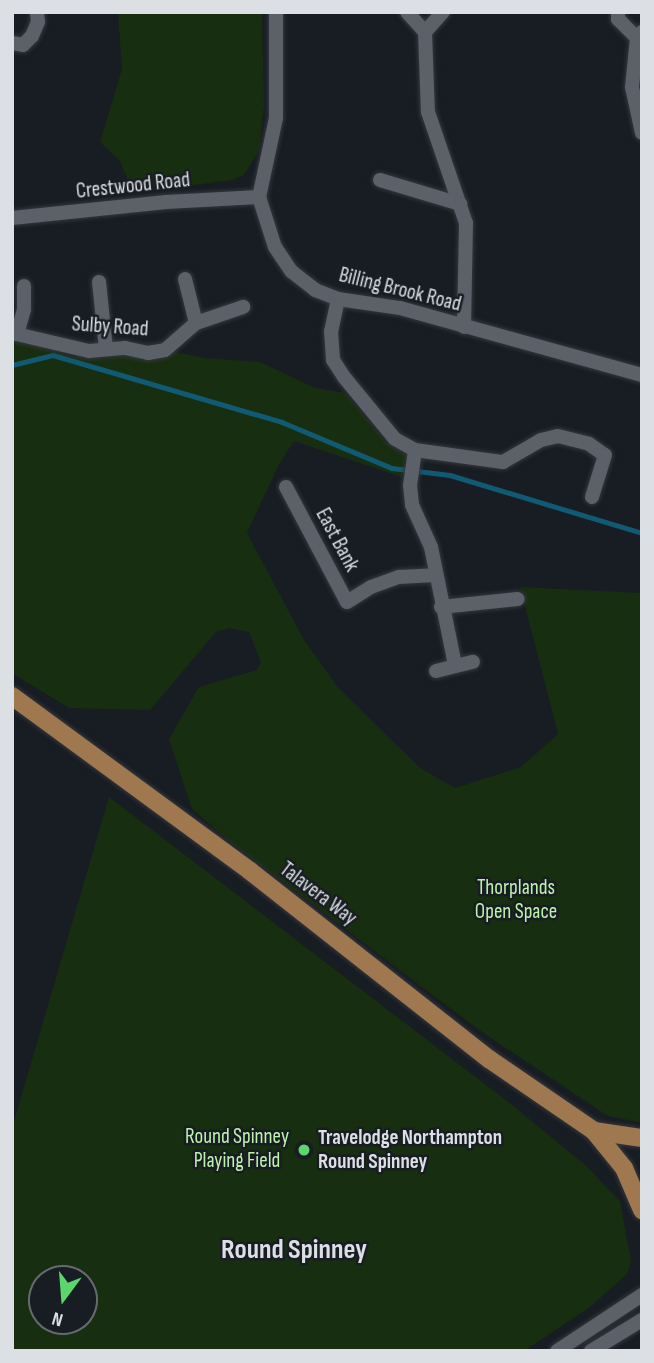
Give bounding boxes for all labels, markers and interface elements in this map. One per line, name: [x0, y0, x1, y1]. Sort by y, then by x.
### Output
street label: Crestwood Road: [75, 167, 191, 205]
street label: Billing Brook Road: [336, 263, 464, 317]
street label: Sulby Road: [71, 312, 149, 342]
street label: East Bank: [310, 504, 364, 576]
street label: Talavera Way: [275, 857, 361, 931]
park label: Thorplands Open Space: [475, 875, 557, 925]
park label: Round Spinney Playing Field: [185, 1124, 289, 1174]
place label: Travelodge Northampton Round Spinney: [318, 1125, 502, 1175]
marker: Travelodge Northampton Round Spinney: [296, 1142, 312, 1158]
district label: Round Spinney: [221, 1233, 367, 1267]
north arrow: [28, 1265, 98, 1335]
text: N: [50, 1306, 66, 1331]

